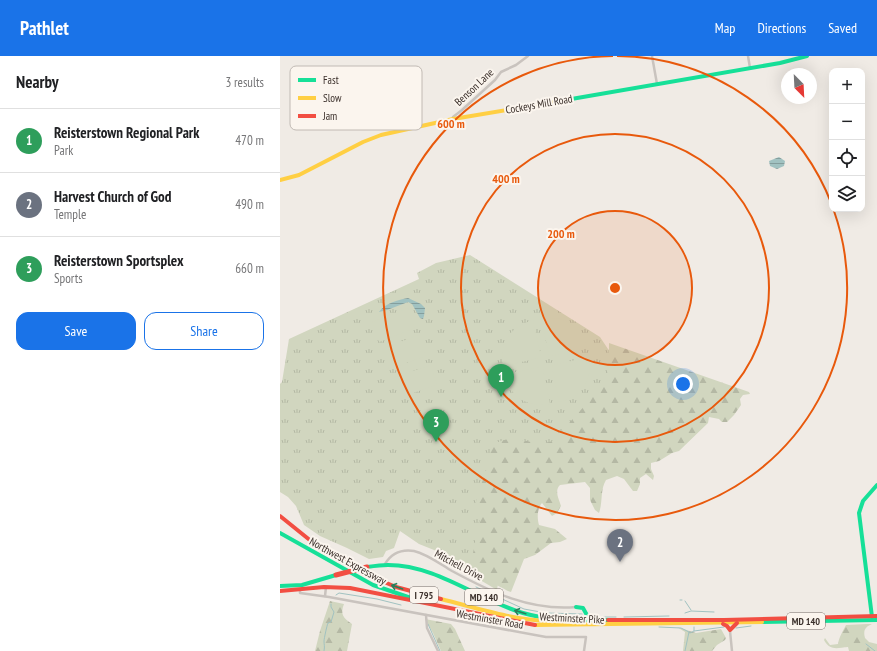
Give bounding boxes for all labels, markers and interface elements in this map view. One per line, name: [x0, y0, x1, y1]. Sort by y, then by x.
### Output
text: Pathlet: [20, 16, 69, 40]
text: Map: [715, 19, 735, 37]
text: Directions: [757, 19, 806, 37]
text: Saved: [828, 19, 857, 37]
street label: Benson Lane: [452, 65, 497, 109]
legend: [290, 66, 422, 130]
north arrow: [781, 68, 817, 104]
map controls: [829, 68, 865, 212]
button: +: [829, 68, 865, 104]
text: Nearby: [16, 71, 59, 93]
text: Fast: [323, 73, 339, 87]
text: 3 results: [225, 74, 264, 91]
text: Slow: [323, 91, 342, 105]
street label: Cockeys Mill Road: [504, 91, 574, 117]
button: −: [829, 104, 865, 140]
text: Jam: [322, 109, 337, 123]
text: 600 m: [437, 116, 465, 131]
text: Reisterstown Regional Park: [54, 123, 199, 142]
text: 1: [26, 132, 32, 149]
text: 470 m: [235, 132, 264, 149]
button: locate: [829, 140, 865, 176]
text: Park: [54, 142, 73, 159]
text: 400 m: [492, 171, 520, 186]
button: layers: [829, 176, 865, 212]
text: Harvest Church of God: [54, 187, 171, 206]
text: 2: [26, 196, 32, 213]
text: 490 m: [235, 196, 264, 213]
text: Temple: [54, 206, 86, 223]
text: 200 m: [547, 226, 575, 241]
text: Reisterstown Sportsplex: [54, 251, 184, 270]
text: 3: [26, 260, 32, 277]
text: 660 m: [235, 260, 264, 277]
text: Sports: [54, 270, 83, 287]
centre of rings: [608, 281, 622, 295]
button: Save: [16, 312, 136, 350]
button: Share: [144, 312, 264, 350]
pin: 1: [488, 364, 514, 397]
your location: [673, 374, 693, 394]
pin: 3: [423, 409, 449, 442]
pin: 2: [607, 529, 633, 562]
street label: Northwest Expressway: [307, 534, 390, 588]
street label: Mitchell Drive: [432, 546, 486, 584]
one-way arrow: [392, 582, 404, 590]
road number: I 795: [410, 587, 438, 603]
road number: MD 140: [465, 589, 503, 605]
street label: Westminster Road: [455, 606, 525, 632]
one-way arrow: [514, 608, 527, 615]
street label: Westminster Pike: [539, 609, 605, 627]
road number: MD 140: [787, 613, 825, 629]

